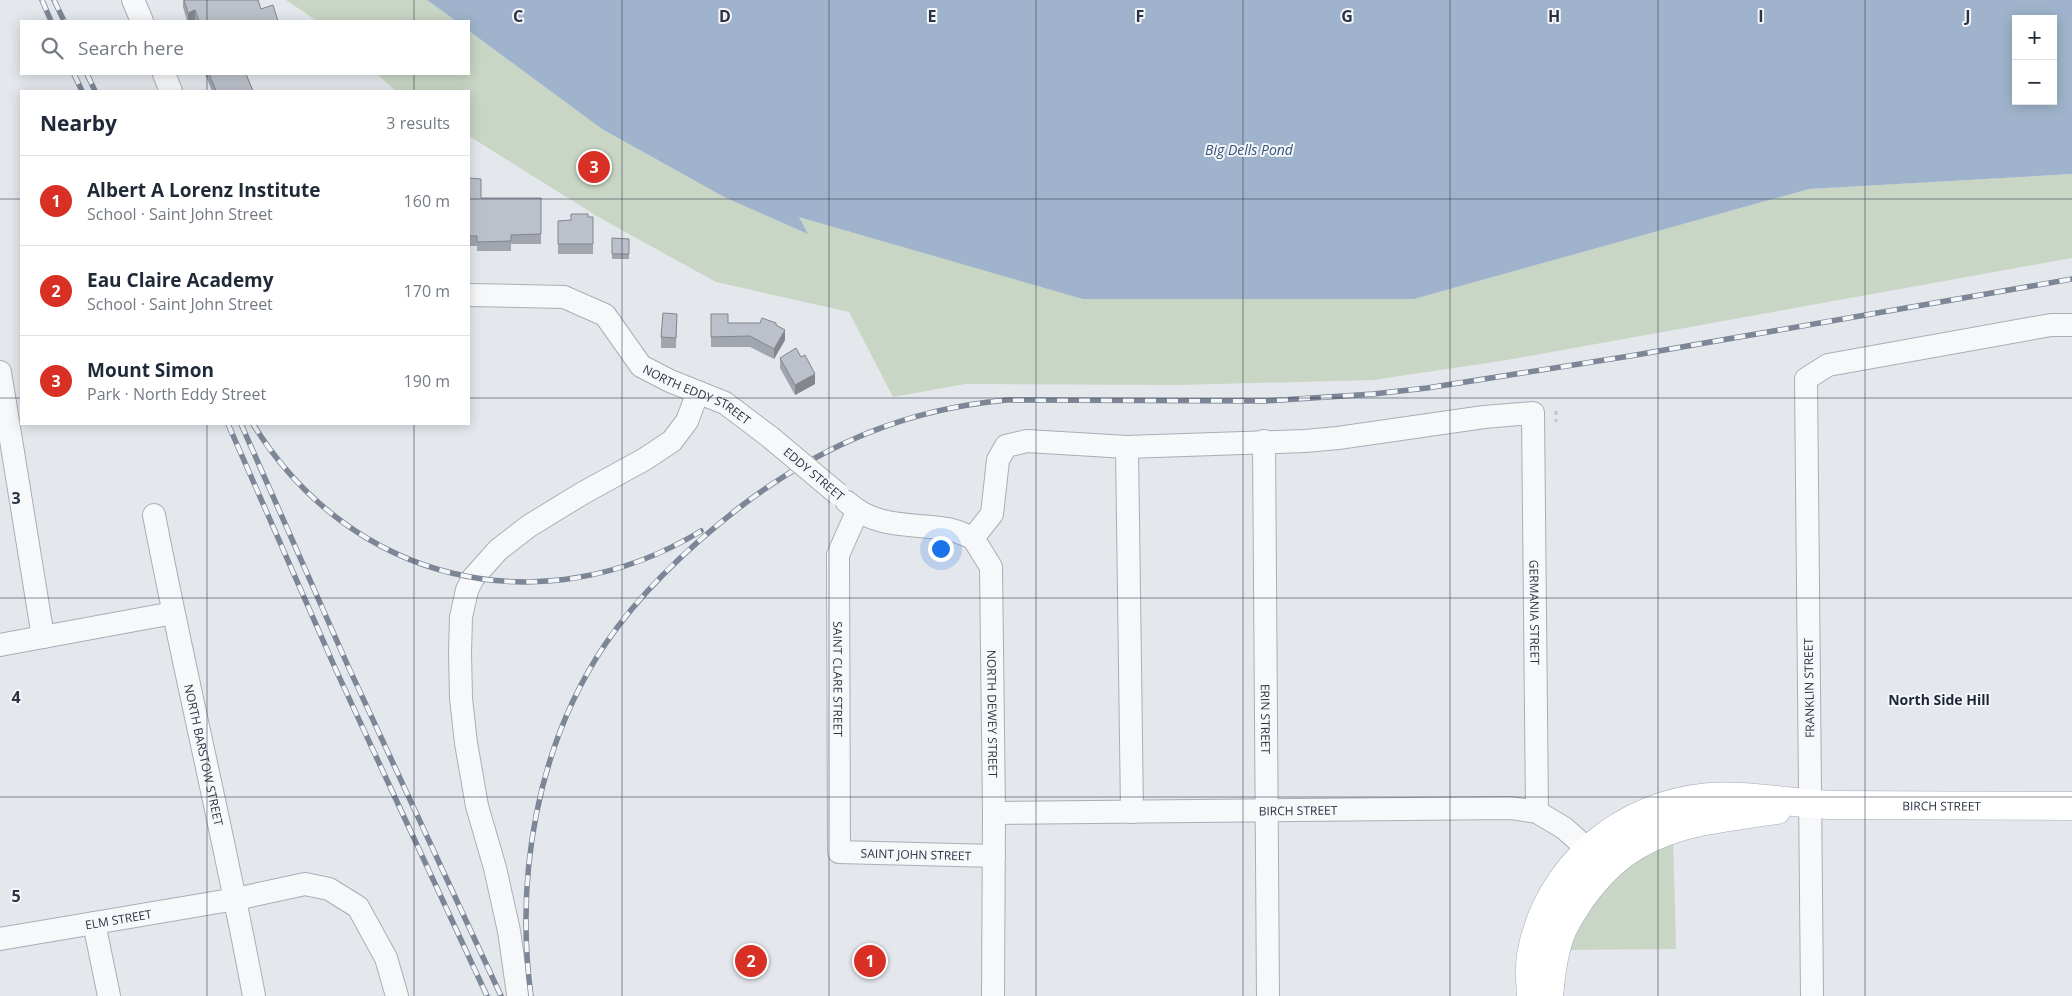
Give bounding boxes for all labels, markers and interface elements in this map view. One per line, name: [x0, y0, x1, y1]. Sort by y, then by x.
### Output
text: C: [513, 5, 523, 27]
text: D: [719, 5, 731, 27]
text: E: [928, 5, 937, 27]
text: F: [1136, 5, 1144, 27]
text: G: [1341, 5, 1353, 27]
text: H: [1548, 5, 1560, 27]
text: I: [1758, 5, 1764, 27]
text: J: [1963, 5, 1971, 27]
map controls: [2012, 15, 2057, 105]
button: +: [2012, 15, 2057, 60]
search box: [20, 20, 470, 75]
icon: search: [38, 34, 66, 62]
text: Search here: [78, 35, 184, 61]
button: −: [2012, 60, 2057, 105]
text: Nearby: [40, 109, 117, 137]
text: 3 results: [386, 112, 450, 134]
water label: Big Dells Pond: [1205, 140, 1294, 159]
pin: 3: [578, 148, 610, 186]
text: Albert A Lorenz Institute: [87, 177, 321, 203]
text: 1: [51, 190, 61, 212]
text: 160 m: [404, 190, 450, 212]
text: School · Saint John Street: [87, 203, 273, 225]
text: Eau Claire Academy: [87, 267, 274, 293]
text: 2: [51, 280, 61, 302]
text: 170 m: [404, 280, 450, 302]
text: School · Saint John Street: [87, 293, 273, 315]
text: Mount Simon: [87, 357, 214, 383]
street label: NORTH EDDY STREET: [640, 360, 755, 428]
text: 3: [51, 370, 61, 392]
text: 190 m: [404, 370, 450, 392]
text: Park · North Eddy Street: [87, 383, 266, 405]
street label: EDDY STREET: [780, 444, 848, 505]
text: 3: [11, 487, 21, 509]
your location: [928, 536, 954, 562]
street label: GERMANIA STREET: [1526, 560, 1544, 665]
street label: SAINT CLARE STREET: [830, 621, 847, 737]
street label: FRANKLIN STREET: [1800, 638, 1818, 738]
street label: NORTH DEWEY STREET: [984, 650, 1002, 778]
street label: NORTH BARSTOW STREET: [181, 682, 228, 828]
street label: ERIN STREET: [1257, 684, 1275, 755]
text: 4: [11, 686, 21, 708]
district label: North Side Hill: [1888, 690, 1990, 709]
street label: BIRCH STREET: [1902, 797, 1981, 814]
street label: BIRCH STREET: [1259, 801, 1338, 819]
street label: SAINT JOHN STREET: [861, 844, 972, 864]
text: 5: [11, 885, 21, 907]
street label: ELM STREET: [84, 905, 153, 933]
pin: 2: [735, 942, 767, 980]
pin: 1: [854, 942, 886, 980]

